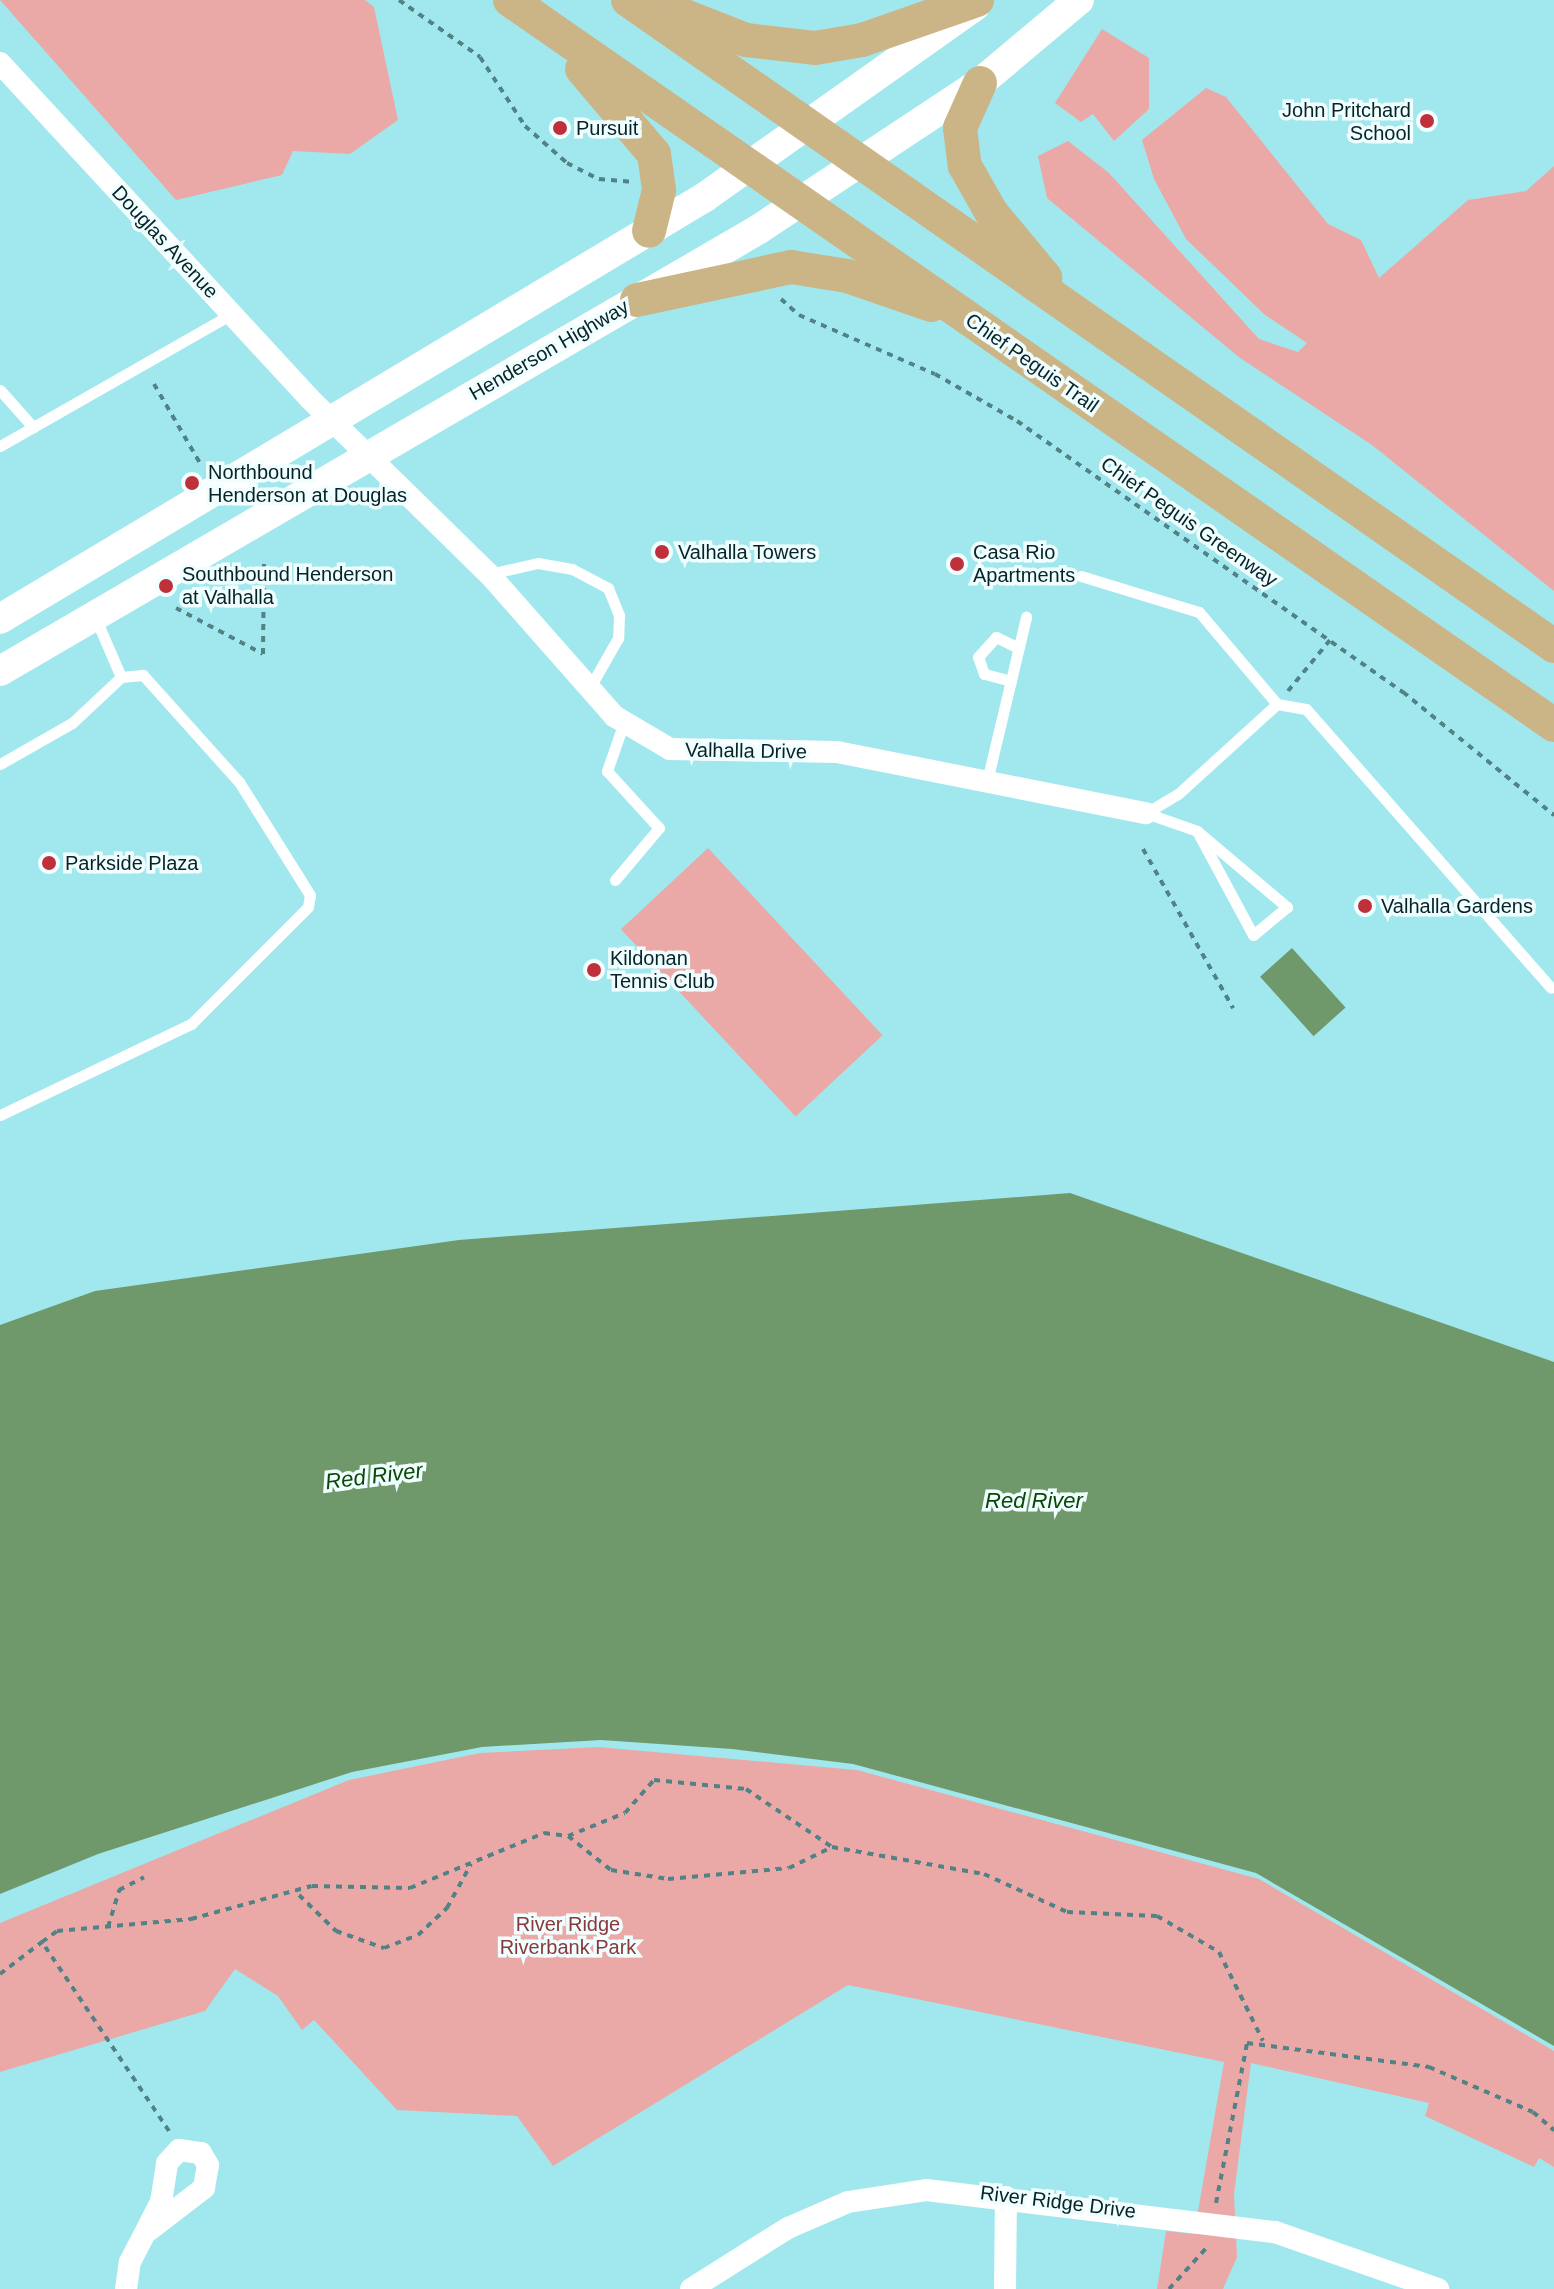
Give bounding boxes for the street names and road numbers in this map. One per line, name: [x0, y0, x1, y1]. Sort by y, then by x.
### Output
street label: Douglas Avenue: [106, 180, 224, 304]
street label: Henderson Highway: [465, 295, 633, 405]
street label: Chief Peguis Trail: [961, 308, 1103, 418]
street label: Chief Peguis Greenway: [1096, 452, 1282, 592]
street label: Valhalla Drive: [685, 738, 807, 764]
street label: River Ridge Drive: [979, 2181, 1137, 2223]

